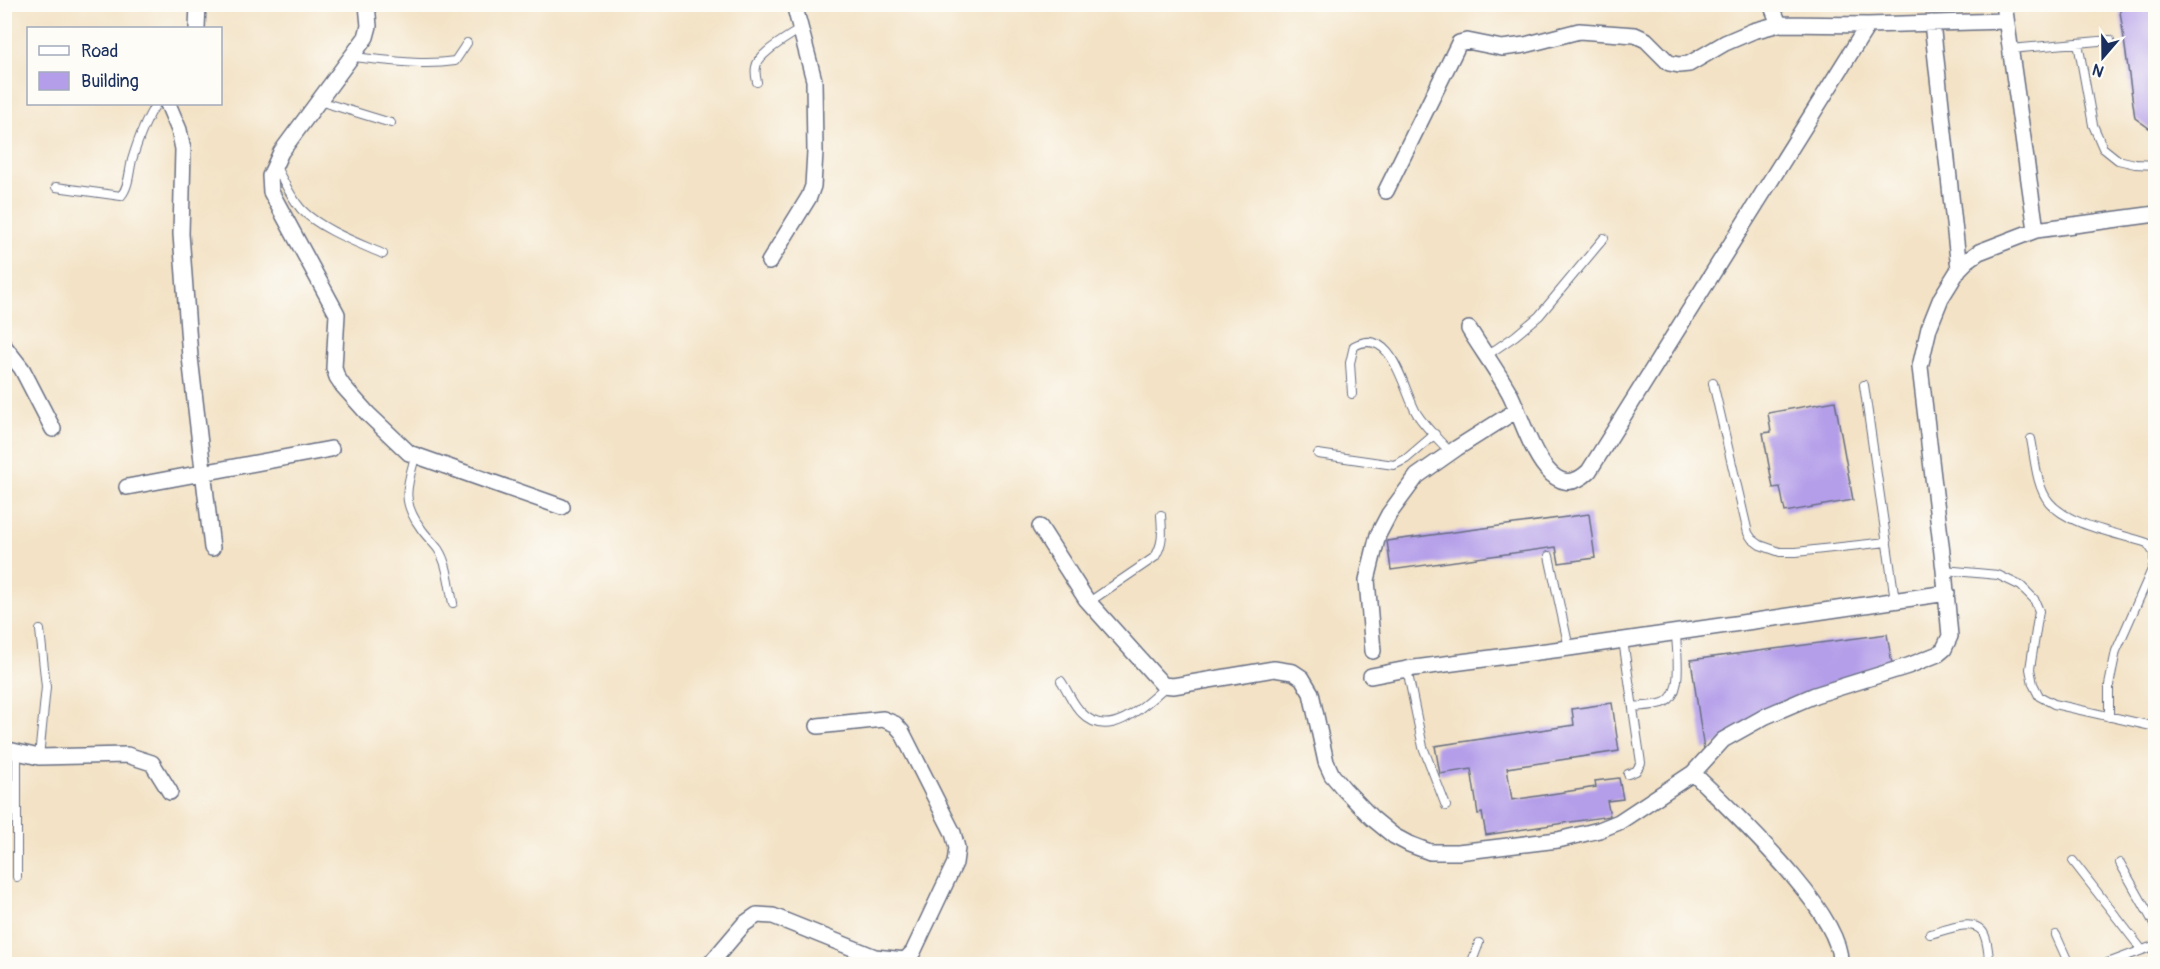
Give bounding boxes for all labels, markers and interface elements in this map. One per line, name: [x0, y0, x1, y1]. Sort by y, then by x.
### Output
legend: [27, 27, 222, 105]
north arrow: [2073, 27, 2133, 87]
text: Road: [81, 40, 118, 63]
text: N: [2090, 59, 2107, 81]
text: Building: [81, 70, 139, 93]

